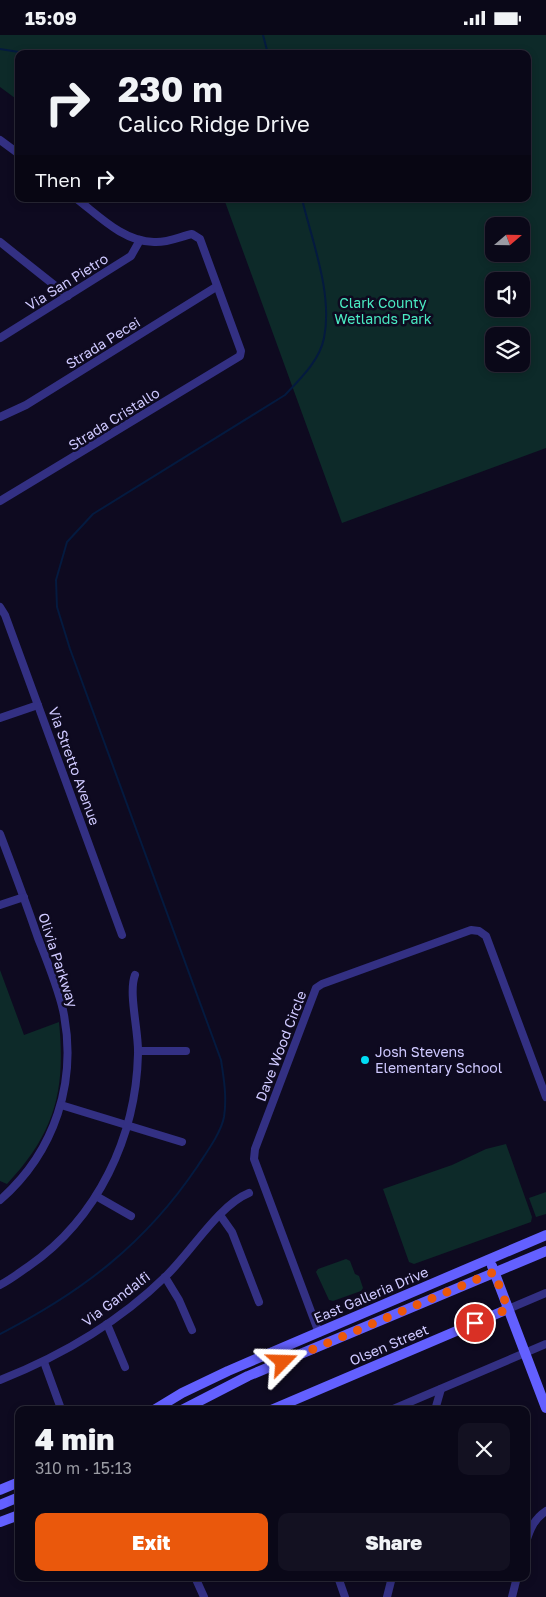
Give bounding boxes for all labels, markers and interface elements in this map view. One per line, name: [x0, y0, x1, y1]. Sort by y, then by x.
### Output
text: 15:09: [25, 6, 77, 29]
text: 230 m: [118, 68, 223, 110]
icon: right: [35, 70, 100, 135]
text: Calico Ridge Drive: [118, 110, 310, 137]
icon: right: [91, 165, 119, 193]
text: Then: [35, 168, 81, 191]
north arrow: [485, 217, 530, 263]
map controls: [485, 217, 530, 372]
street label: Via San Pietro: [22, 249, 111, 314]
button: sound: [485, 272, 530, 317]
park label: Clark County Wetlands Park: [334, 294, 432, 327]
street label: Strada Pecei: [63, 313, 143, 372]
button: layers: [485, 327, 530, 372]
street label: Strada Cristallo: [65, 384, 163, 453]
street label: Via Stretto Avenue: [45, 704, 104, 827]
street label: Olivia Parkway: [35, 910, 82, 1009]
street label: Dave Wood Circle: [252, 988, 309, 1104]
place label: Josh Stevens Elementary School: [375, 1043, 502, 1076]
marker: Josh Stevens Elementary School: [359, 1054, 371, 1066]
street label: East Galleria Drive: [311, 1263, 431, 1326]
street label: Via Gandalfi: [78, 1268, 153, 1330]
pin: [454, 1302, 496, 1344]
icon: arrive: [461, 1309, 489, 1337]
street label: Olsen Street: [347, 1320, 431, 1369]
position arrow: [256, 1335, 308, 1387]
text: 4 min: [35, 1421, 114, 1457]
button: close: [458, 1423, 510, 1475]
text: 310 m · 15:13: [35, 1458, 132, 1478]
button: Exit: [35, 1513, 268, 1571]
button: Share: [278, 1513, 510, 1571]

